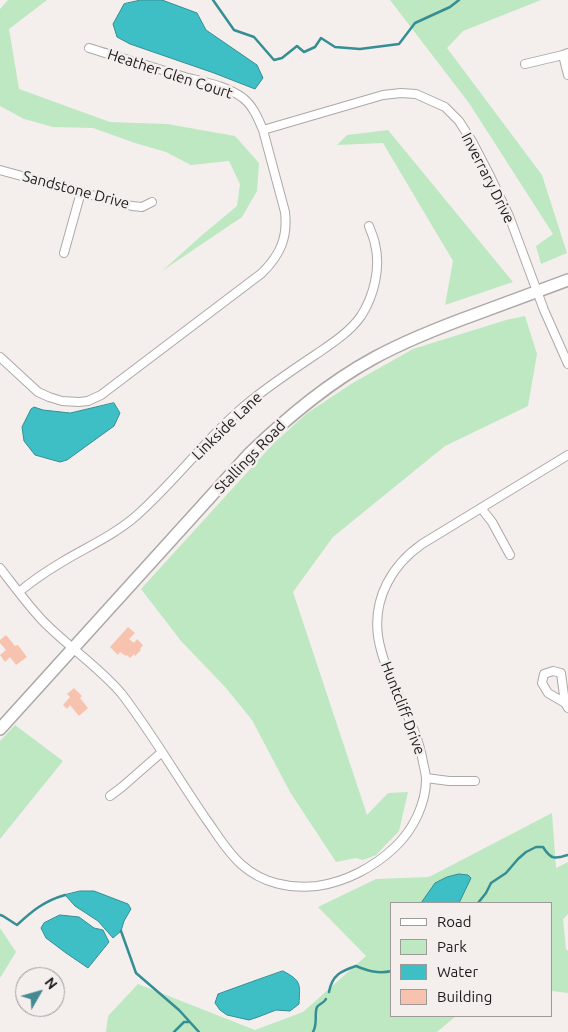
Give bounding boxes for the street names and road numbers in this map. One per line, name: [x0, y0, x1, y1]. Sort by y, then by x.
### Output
street label: Heather Glen Court: [105, 45, 235, 103]
street label: Inverrary Drive: [457, 130, 519, 226]
street label: Sandstone Drive: [21, 167, 131, 213]
street label: Linkside Lane: [188, 388, 266, 464]
street label: Stallings Road: [211, 417, 289, 497]
street label: Huntcliff Drive: [377, 659, 429, 757]

